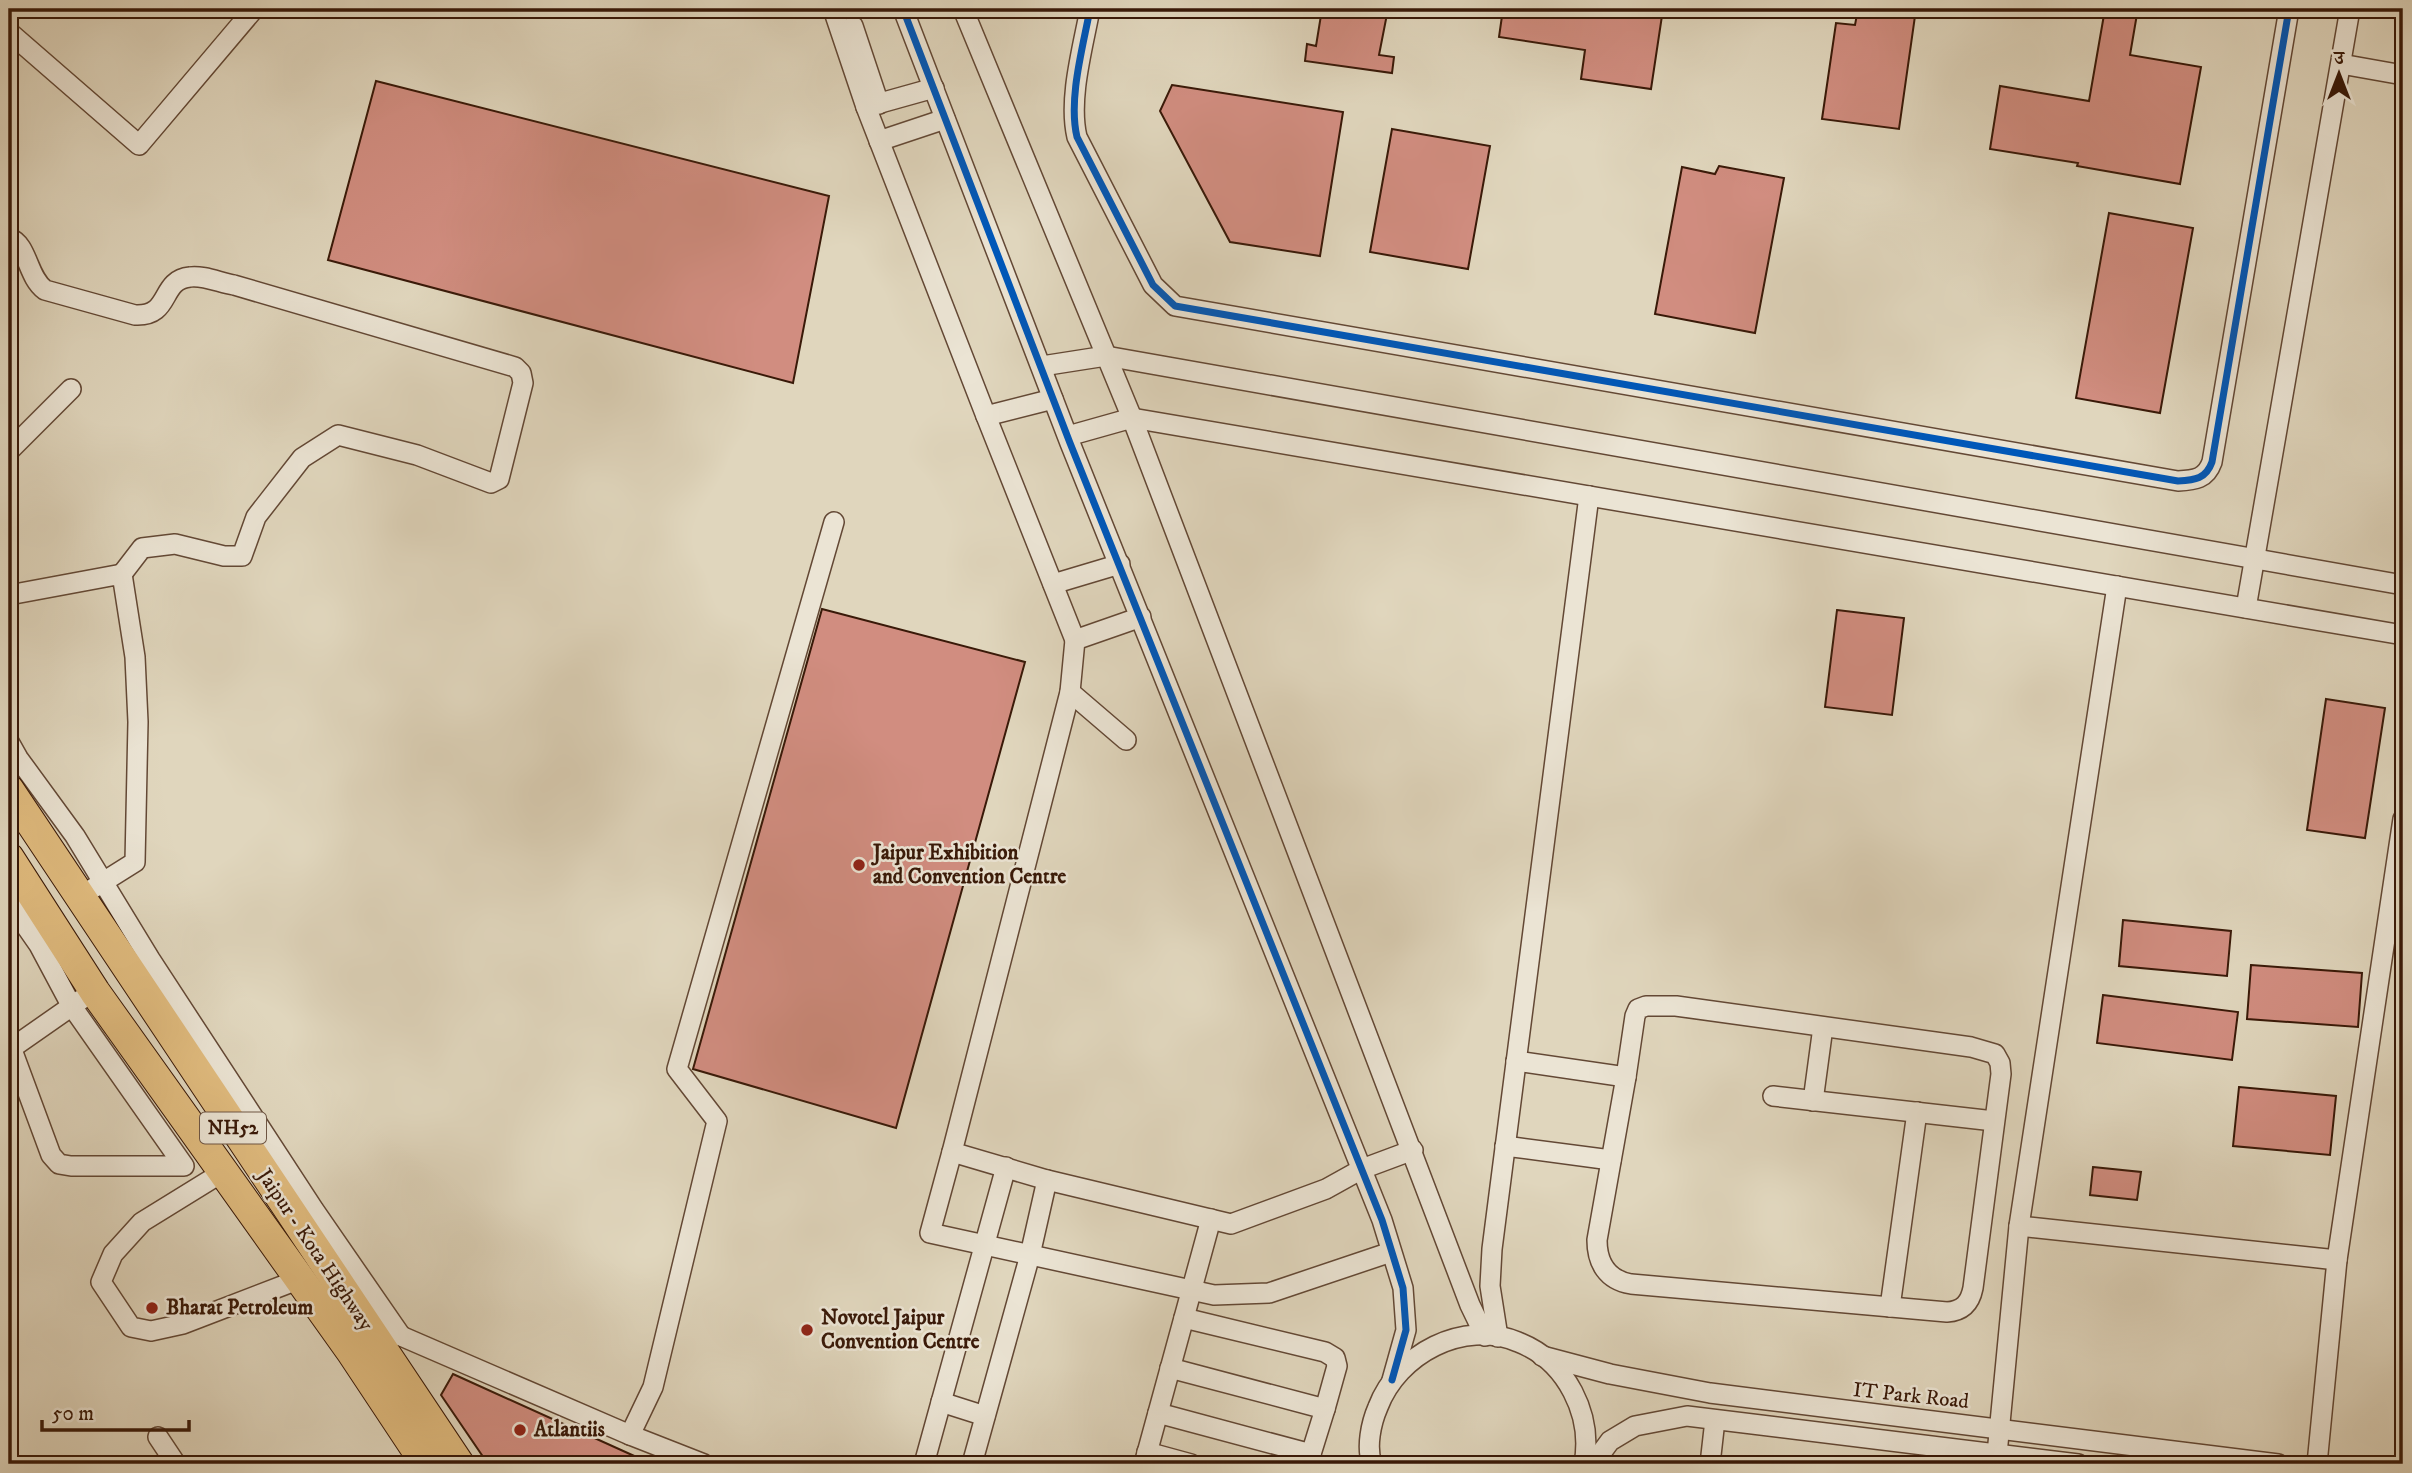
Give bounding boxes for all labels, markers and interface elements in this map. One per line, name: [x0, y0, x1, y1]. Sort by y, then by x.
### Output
north arrow: [2304, 38, 2374, 108]
text: उ: [2332, 47, 2345, 70]
place label: Jaipur Exhibition and Convention Centre: [871, 840, 1066, 890]
marker: Jaipur Exhibition and Convention Centre: [851, 857, 867, 873]
road number: NH52: [200, 1112, 266, 1144]
street label: Jaipur - Kota Highway: [250, 1163, 379, 1337]
place label: Bharat Petroleum: [166, 1295, 313, 1321]
marker: Bharat Petroleum: [144, 1300, 160, 1316]
place label: Novotel Jaipur Convention Centre: [821, 1305, 980, 1355]
marker: Novotel Jaipur Convention Centre: [799, 1322, 815, 1338]
street label: IT Park Road: [1852, 1377, 1971, 1415]
scale bar: [42, 1389, 189, 1433]
text: 50 m: [52, 1401, 94, 1427]
place label: Atlantiis: [533, 1417, 605, 1443]
marker: Atlantiis: [512, 1422, 528, 1438]

